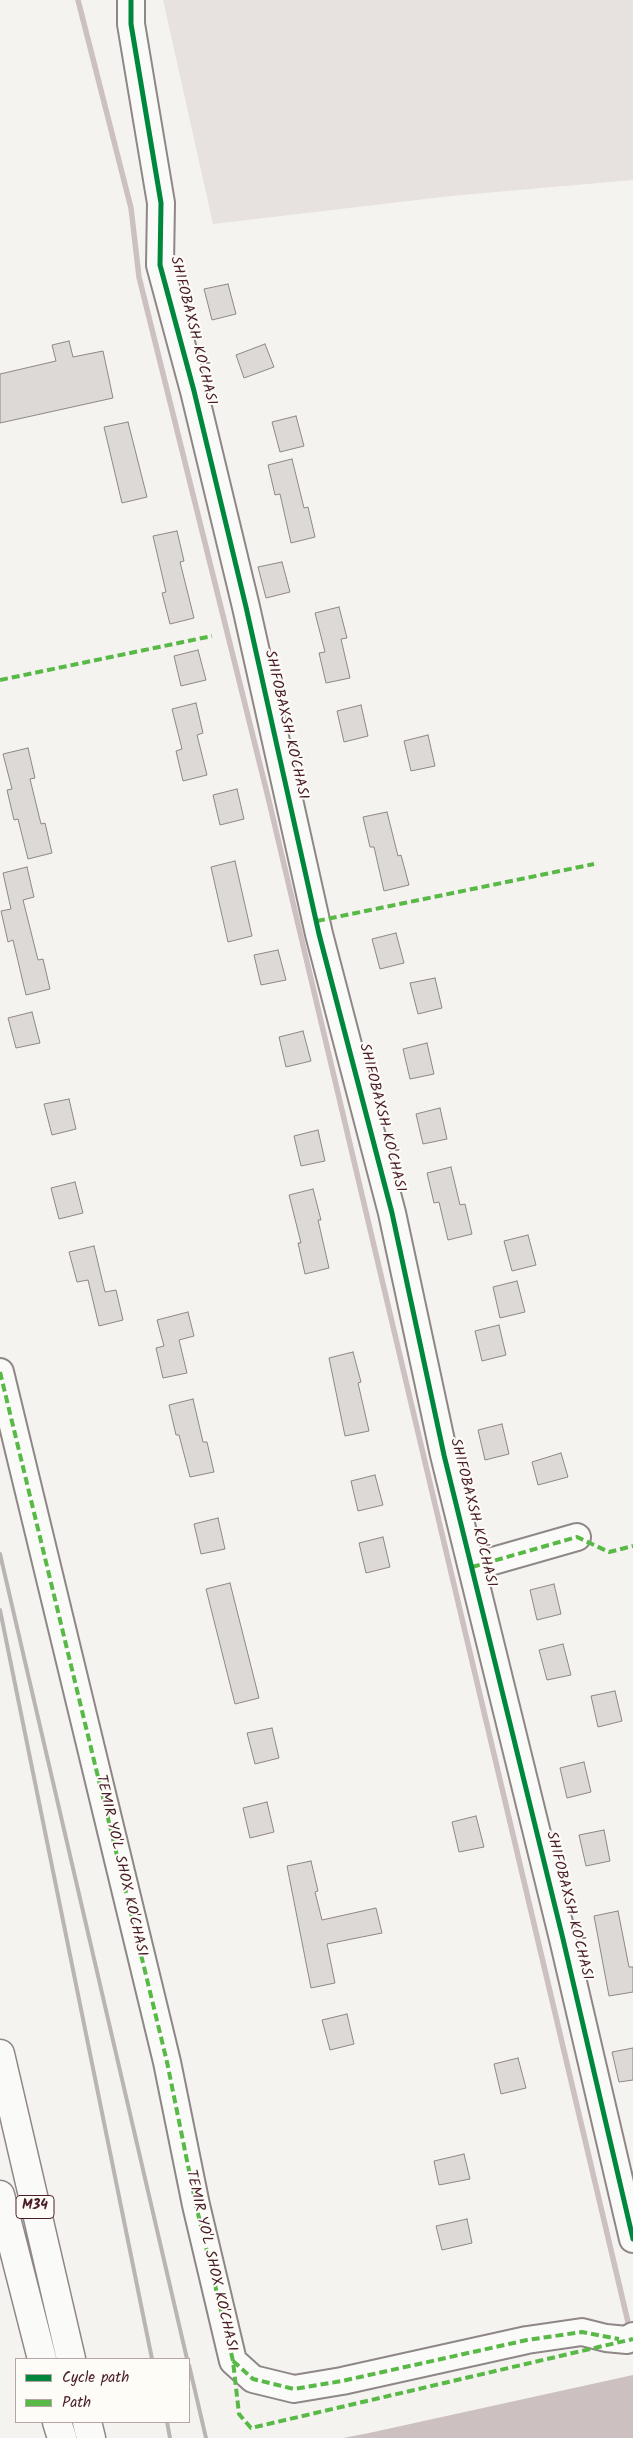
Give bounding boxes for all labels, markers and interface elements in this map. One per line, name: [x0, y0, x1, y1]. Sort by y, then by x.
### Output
street label: SHIFOBAXSH KO'CHASI: [165, 255, 219, 407]
street label: SHIFOBAXSH KO'CHASI: [259, 649, 311, 801]
street label: SHIFOBAXSH KO'CHASI: [354, 1042, 408, 1194]
street label: SHIFOBAXSH KO'CHASI: [445, 1437, 499, 1589]
street label: TEMIR YO'L SHOX KO'CHASI: [90, 1773, 150, 1959]
street label: SHIFOBAXSH KO'CHASI: [541, 1830, 595, 1982]
street label: TEMIR YO'L SHOX KO'CHASI: [180, 2168, 240, 2354]
road number: M34: [16, 2196, 54, 2218]
legend: [15, 2358, 190, 2423]
text: Cycle path: [62, 2366, 129, 2390]
text: Path: [62, 2391, 91, 2415]

